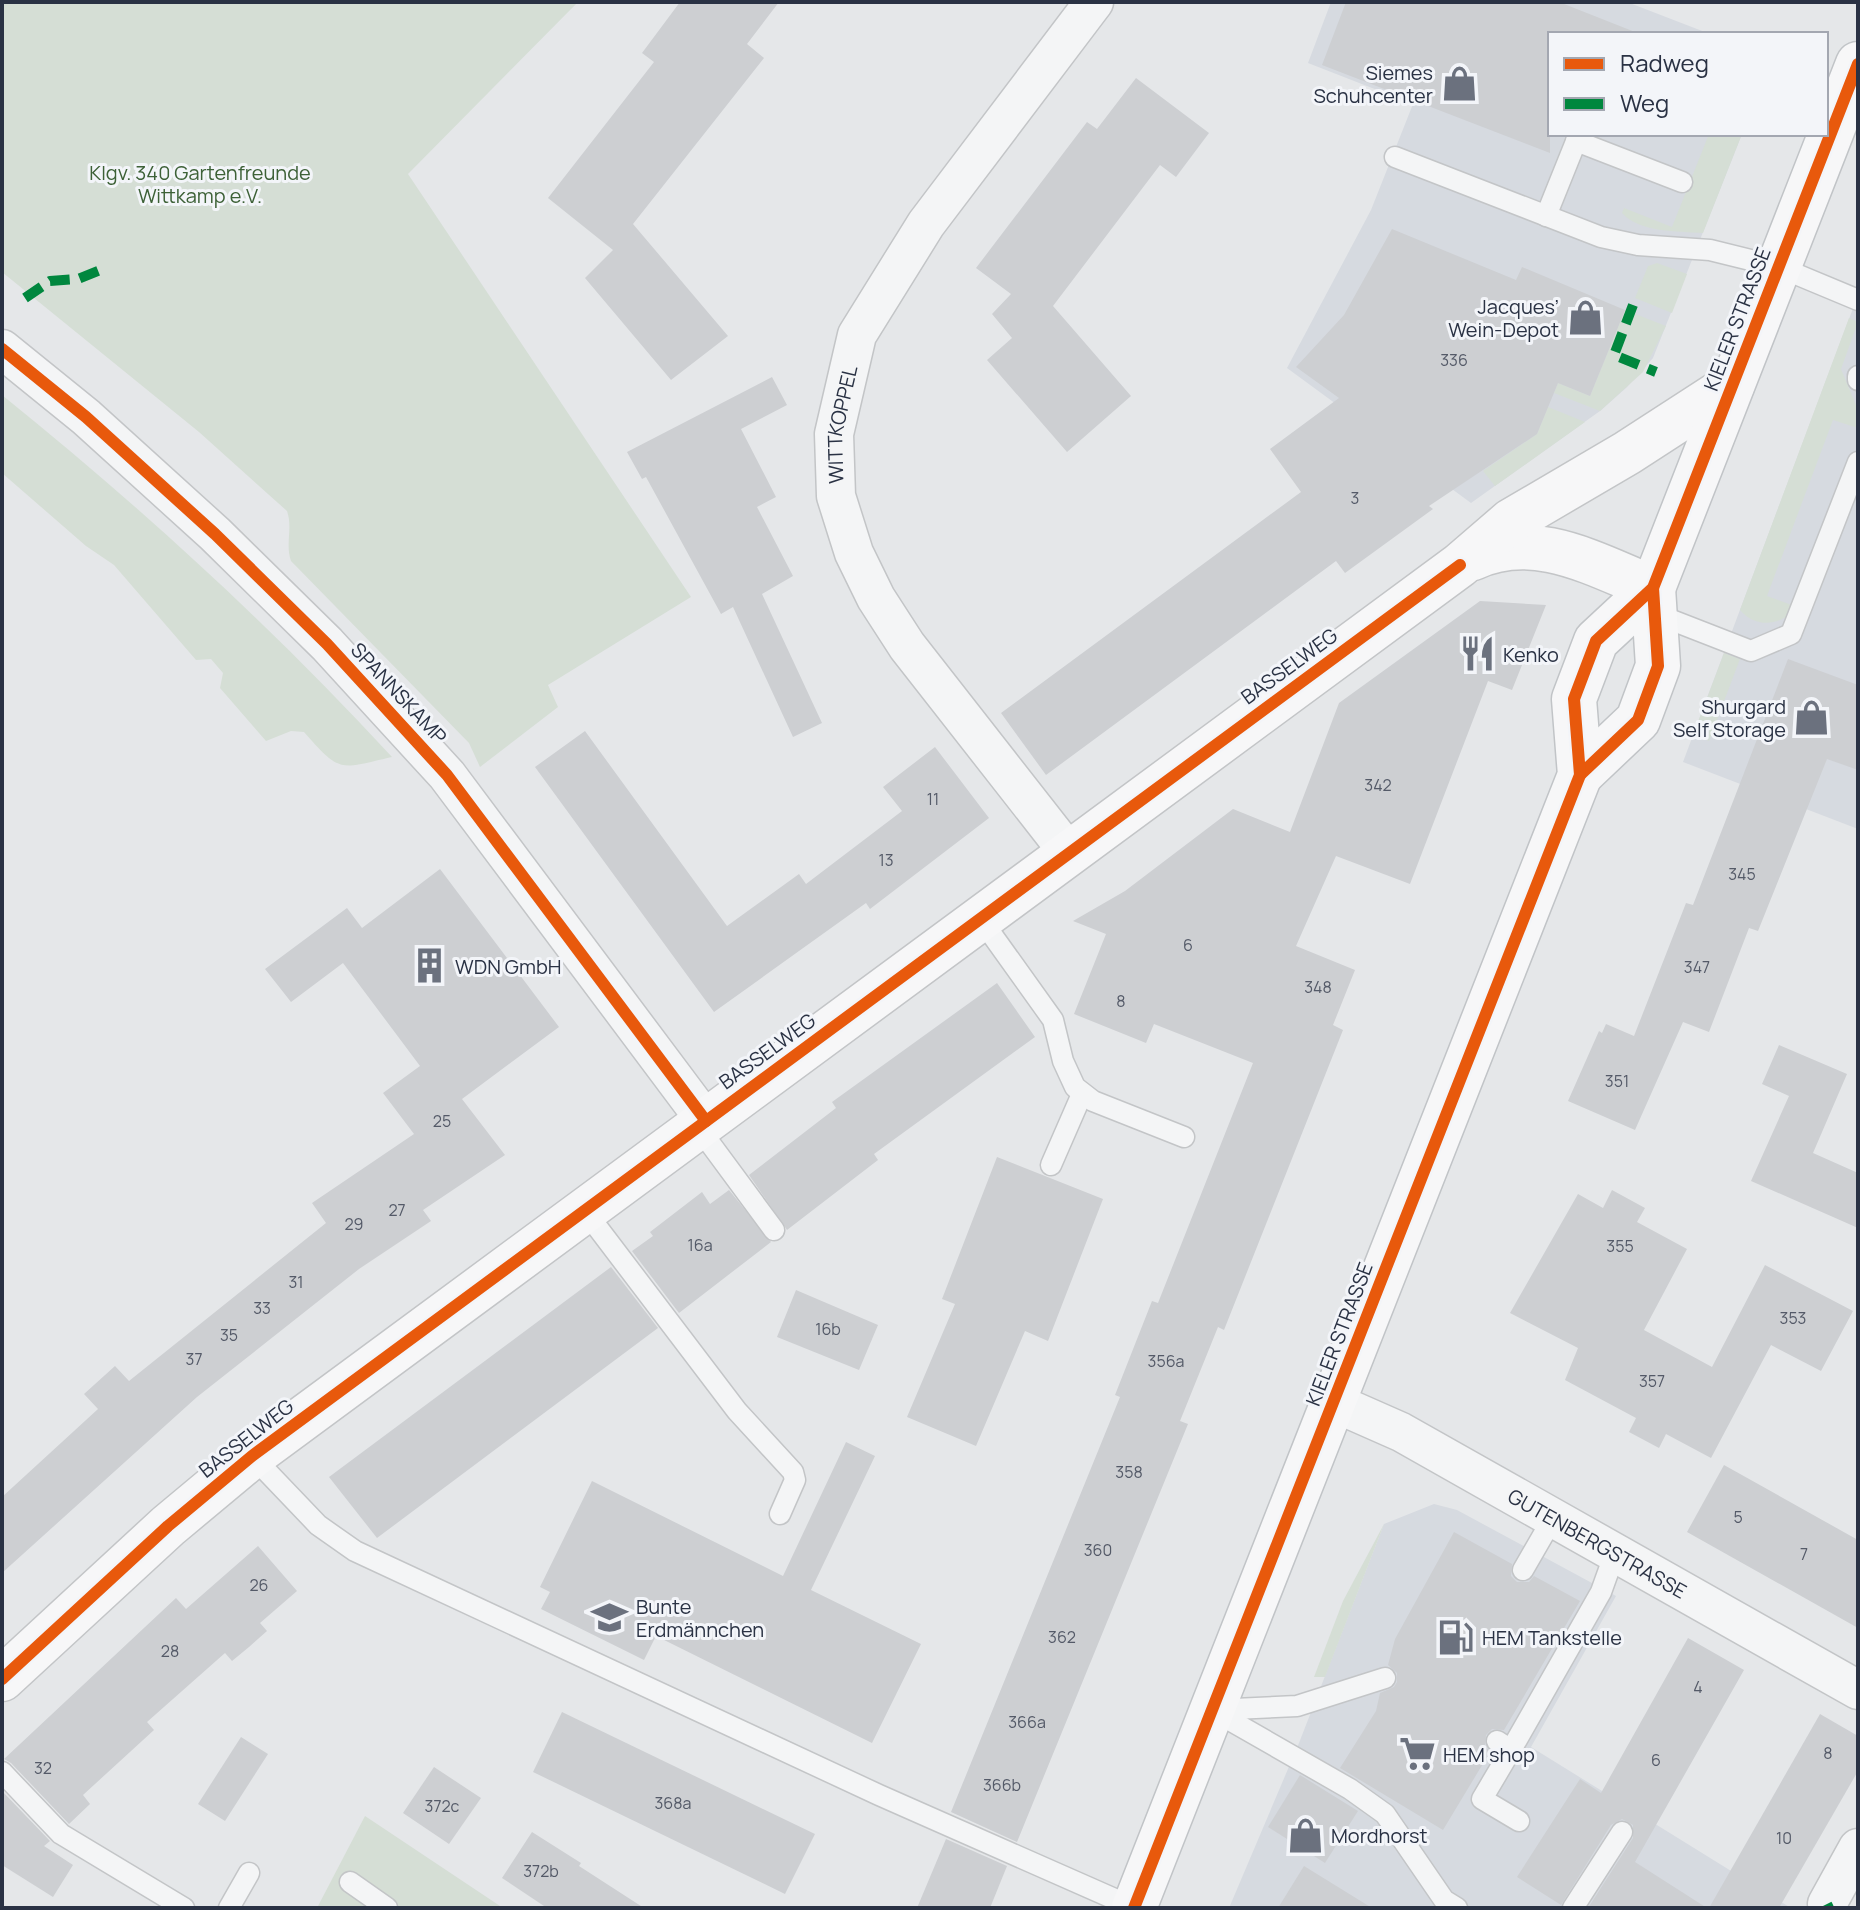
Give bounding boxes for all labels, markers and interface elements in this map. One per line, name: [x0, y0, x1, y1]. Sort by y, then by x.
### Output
legend: [1548, 32, 1828, 136]
text: Radweg: [1620, 46, 1709, 79]
place label: Siemes Schuhcenter: [1313, 59, 1433, 109]
shop icon: Siemes Schuhcenter: [1440, 64, 1478, 102]
text: Weg: [1620, 86, 1669, 119]
park label: Klgv. 340 Gartenfreunde Wittkamp e.V.: [89, 159, 311, 209]
street label: KIELER STRASSE: [1697, 243, 1777, 395]
place label: Jacques’ Wein-Depot: [1448, 293, 1559, 343]
shop icon: Jacques’ Wein-Depot: [1566, 299, 1604, 337]
house number: 336: [1440, 349, 1468, 371]
street label: WITTKOPPEL: [821, 363, 863, 484]
house number: 3: [1351, 487, 1359, 509]
street label: BASSELWEG: [1235, 622, 1343, 710]
restaurant icon: Kenko: [1458, 635, 1496, 673]
street label: SPANNSKAMP: [345, 637, 453, 749]
place label: Kenko: [1503, 641, 1559, 668]
place label: Shurgard Self Storage: [1673, 693, 1786, 743]
shop icon: Shurgard Self Storage: [1793, 699, 1831, 737]
house number: 342: [1364, 774, 1392, 796]
house number: 11: [927, 788, 939, 810]
house number: 13: [878, 849, 894, 871]
house number: 345: [1728, 863, 1756, 885]
house number: 6: [1183, 934, 1193, 956]
building icon: WDN GmbH: [410, 947, 448, 985]
place label: WDN GmbH: [455, 953, 561, 980]
house number: 347: [1684, 956, 1710, 978]
house number: 348: [1304, 976, 1332, 998]
house number: 8: [1116, 990, 1126, 1012]
street label: BASSELWEG: [713, 1007, 821, 1095]
house number: 351: [1605, 1070, 1629, 1092]
house number: 25: [433, 1110, 451, 1132]
house number: 27: [388, 1199, 406, 1221]
house number: 29: [344, 1213, 364, 1235]
house number: 16a: [687, 1234, 713, 1256]
house number: 355: [1606, 1235, 1634, 1257]
street label: KIELER STRASSE: [1299, 1258, 1379, 1410]
house number: 31: [288, 1271, 304, 1293]
house number: 33: [253, 1297, 271, 1319]
house number: 353: [1780, 1307, 1806, 1329]
house number: 16b: [815, 1318, 841, 1340]
house number: 35: [220, 1324, 238, 1346]
house number: 37: [186, 1348, 202, 1370]
house number: 356a: [1148, 1350, 1184, 1372]
house number: 357: [1639, 1370, 1665, 1392]
street label: BASSELWEG: [193, 1393, 299, 1483]
house number: 358: [1115, 1461, 1143, 1483]
street label: GUTENBERGSTRASSE: [1503, 1482, 1692, 1604]
house number: 5: [1733, 1506, 1743, 1528]
house number: 360: [1084, 1539, 1112, 1561]
house number: 7: [1800, 1543, 1808, 1565]
house number: 26: [249, 1574, 269, 1596]
place label: Bunte Erdmännchen: [636, 1593, 764, 1643]
school or university icon: Bunte Erdmännchen: [591, 1599, 629, 1637]
fuel station icon: HEM Tankstelle: [1437, 1618, 1475, 1656]
place label: HEM Tankstelle: [1482, 1624, 1622, 1651]
house number: 362: [1048, 1626, 1076, 1648]
house number: 28: [161, 1640, 179, 1662]
house number: 4: [1693, 1676, 1703, 1698]
house number: 366a: [1008, 1711, 1046, 1733]
supermarket icon: HEM shop: [1398, 1735, 1436, 1773]
place label: HEM shop: [1443, 1741, 1535, 1768]
house number: 8: [1823, 1742, 1833, 1764]
house number: 6: [1651, 1749, 1661, 1771]
house number: 32: [34, 1757, 52, 1779]
house number: 366b: [983, 1774, 1021, 1796]
house number: 368a: [655, 1792, 691, 1814]
house number: 372c: [425, 1795, 460, 1817]
shop icon: Mordhorst: [1286, 1816, 1324, 1854]
place label: Mordhorst: [1331, 1822, 1428, 1849]
house number: 10: [1776, 1827, 1792, 1849]
house number: 372b: [523, 1860, 559, 1882]

